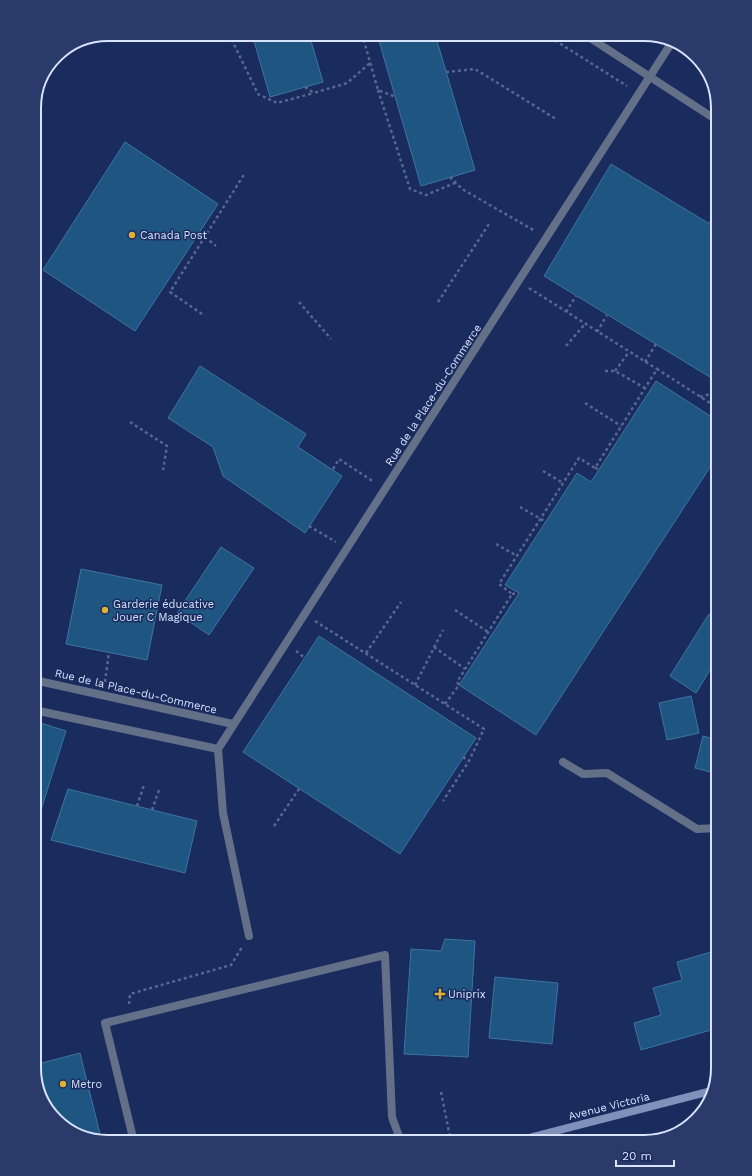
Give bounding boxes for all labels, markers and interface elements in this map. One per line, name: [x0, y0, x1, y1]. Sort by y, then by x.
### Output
place label: Canada Post: [140, 229, 207, 242]
marker: Canada Post: [127, 230, 137, 240]
street label: Rue de la Place-du-Commerce: [383, 322, 484, 468]
place label: Garderie éducative Jouer C Magique: [113, 598, 214, 624]
marker: Garderie éducative Jouer C Magique: [100, 605, 110, 615]
street label: Rue de la Place-du-Commerce: [53, 666, 218, 717]
place label: Uniprix: [448, 988, 486, 1001]
marker: Uniprix: [435, 989, 445, 999]
place label: Metro: [71, 1078, 102, 1091]
marker: Metro: [58, 1079, 68, 1089]
street label: Avenue Victoria: [567, 1090, 651, 1123]
scale bar: [616, 1142, 674, 1168]
text: 20 m: [622, 1149, 652, 1163]

